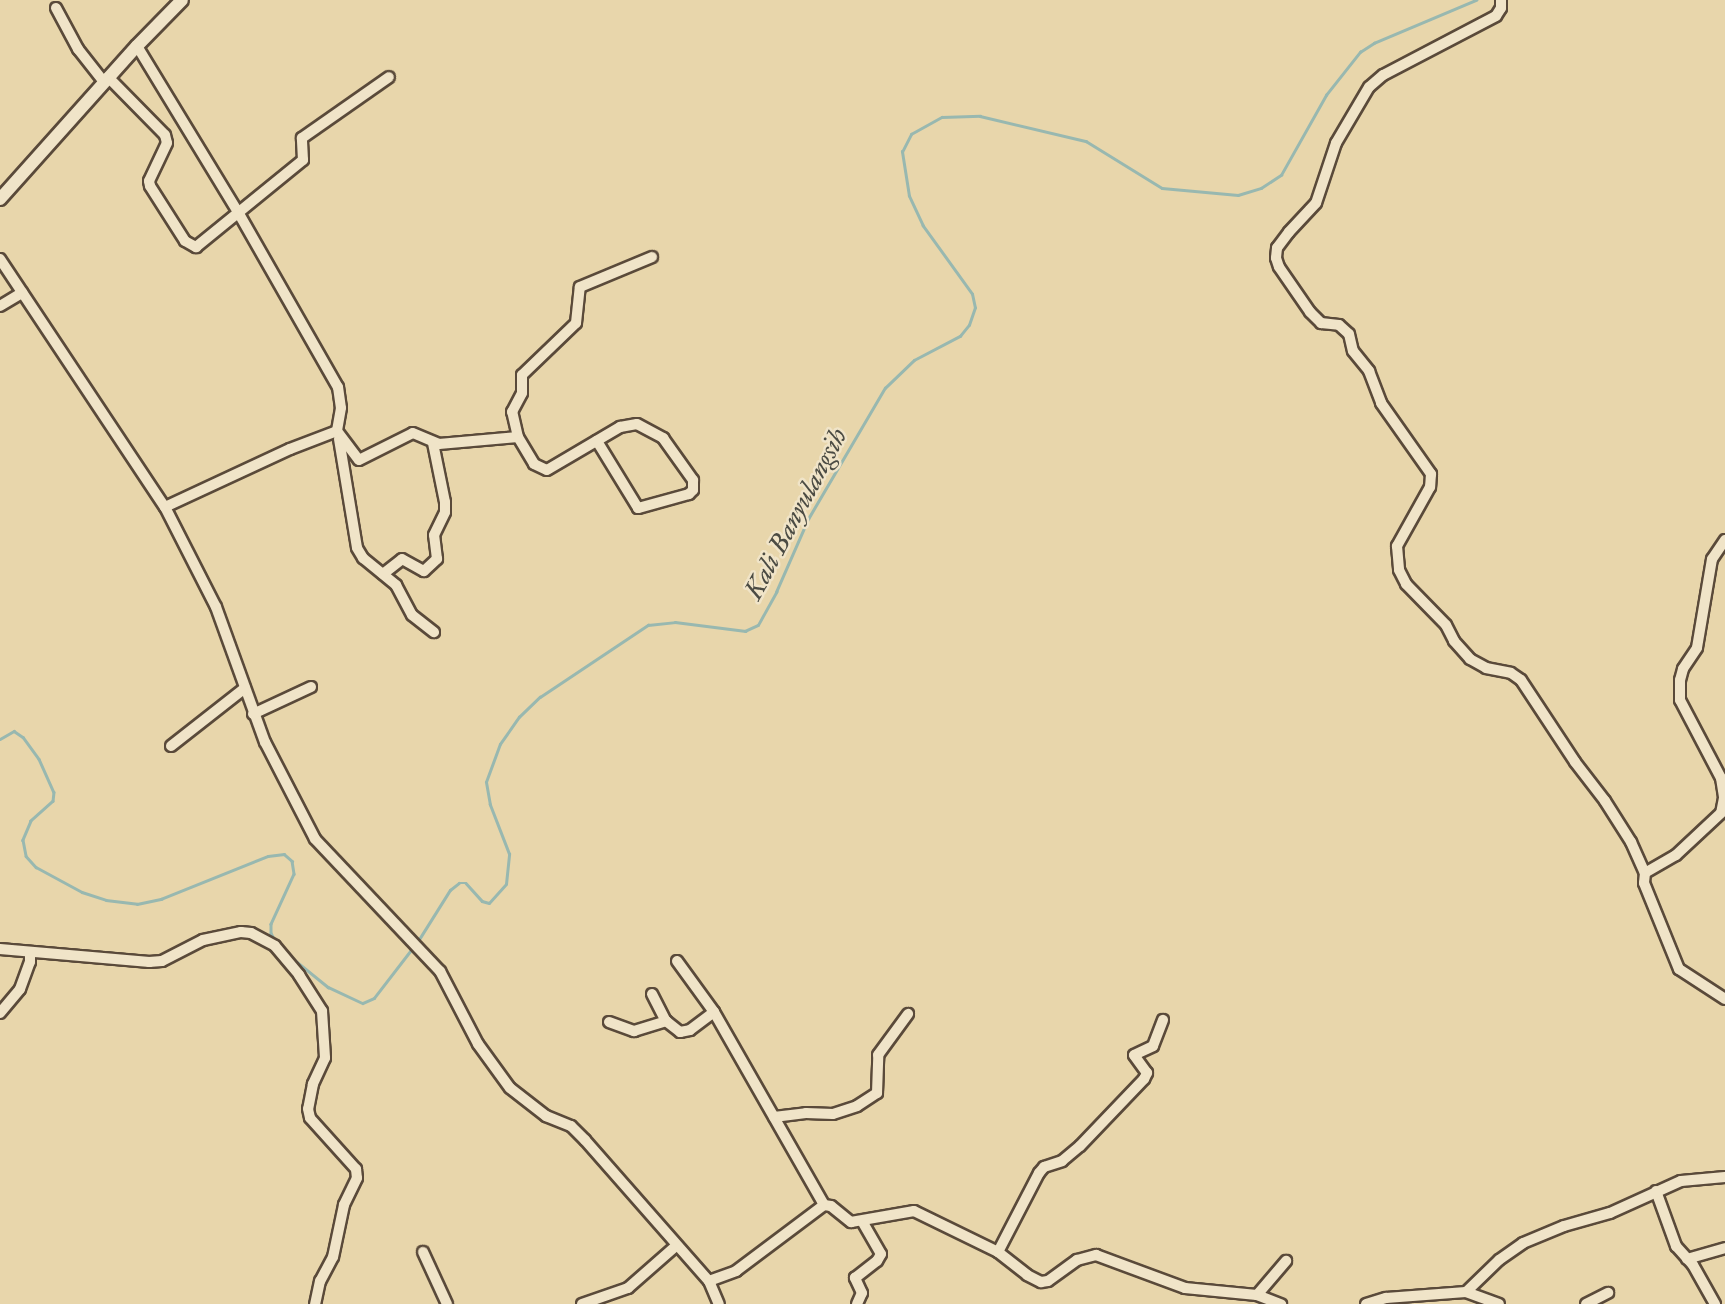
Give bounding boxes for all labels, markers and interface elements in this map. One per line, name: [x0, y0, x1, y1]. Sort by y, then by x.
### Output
water label: Kali Banyulangsih: [738, 423, 854, 605]

